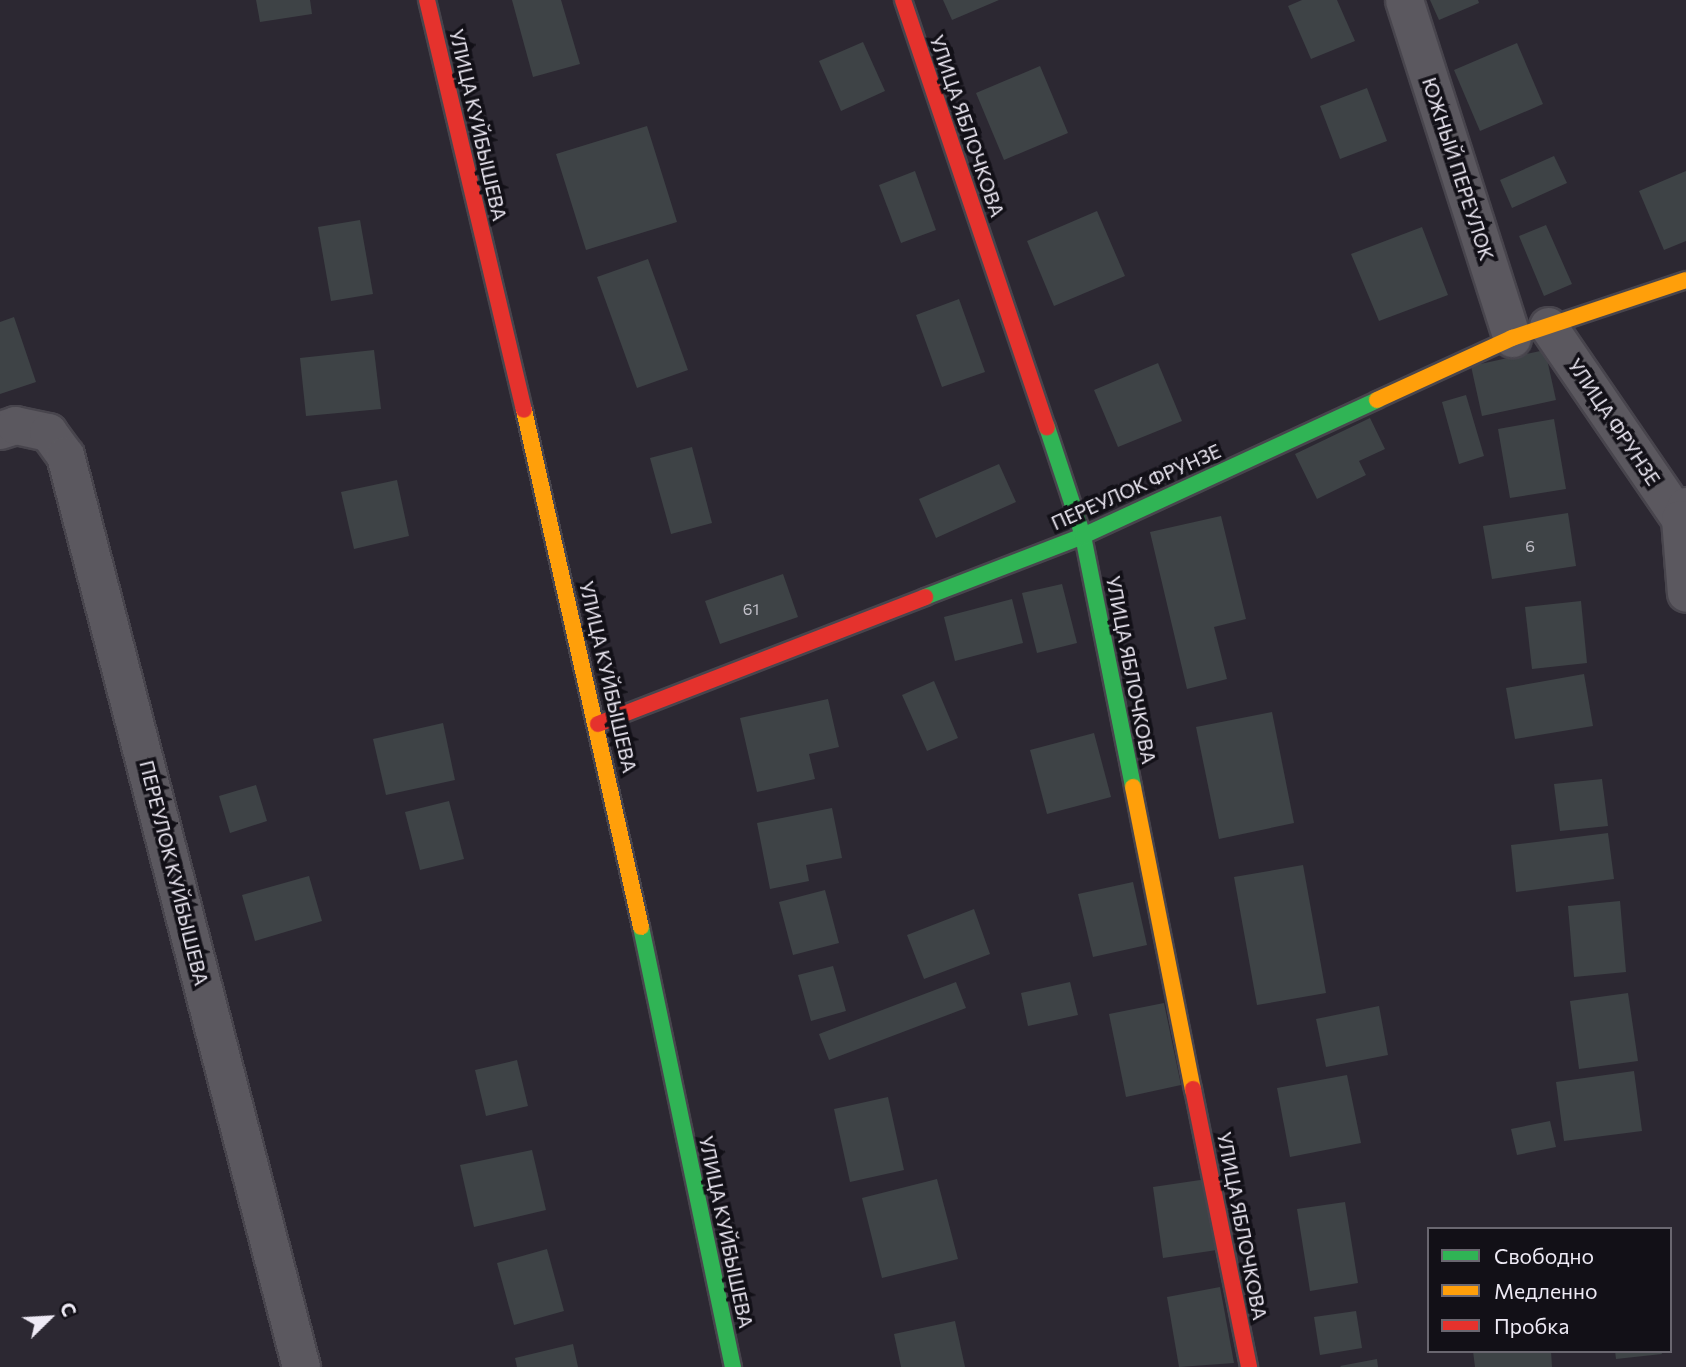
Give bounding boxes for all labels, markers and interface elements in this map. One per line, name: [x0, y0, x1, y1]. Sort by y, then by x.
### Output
street label: УЛИЦА КУЙБЫШЕВА: [445, 27, 511, 223]
street label: УЛИЦА ЯБЛОЧКОВА: [925, 32, 1009, 220]
street label: ЮЖНЫЙ ПЕРЕУЛОК: [1418, 75, 1498, 263]
street label: УЛИЦА ФРУНЗЕ: [1563, 354, 1665, 490]
street label: ПЕРЕУЛОК ФРУНЗЕ: [1048, 439, 1224, 535]
house number: 6: [1525, 536, 1535, 556]
street label: УЛИЦА ЯБЛОЧКОВА: [1102, 574, 1160, 766]
street label: УЛИЦА КУЙБЫШЕВА: [575, 579, 641, 775]
house number: 61: [743, 599, 759, 619]
street label: ПЕРЕУЛОК КУЙБЫШЕВА: [135, 758, 213, 988]
street label: УЛИЦА ЯБЛОЧКОВА: [1213, 1130, 1271, 1322]
street label: УЛИЦА КУЙБЫШЕВА: [694, 1134, 758, 1330]
legend: [1427, 1227, 1672, 1353]
text: Свободно: [1494, 1243, 1594, 1268]
text: Медленно: [1494, 1278, 1598, 1303]
north arrow: [14, 1283, 84, 1353]
text: С: [55, 1299, 82, 1320]
text: Пробка: [1494, 1313, 1569, 1338]

